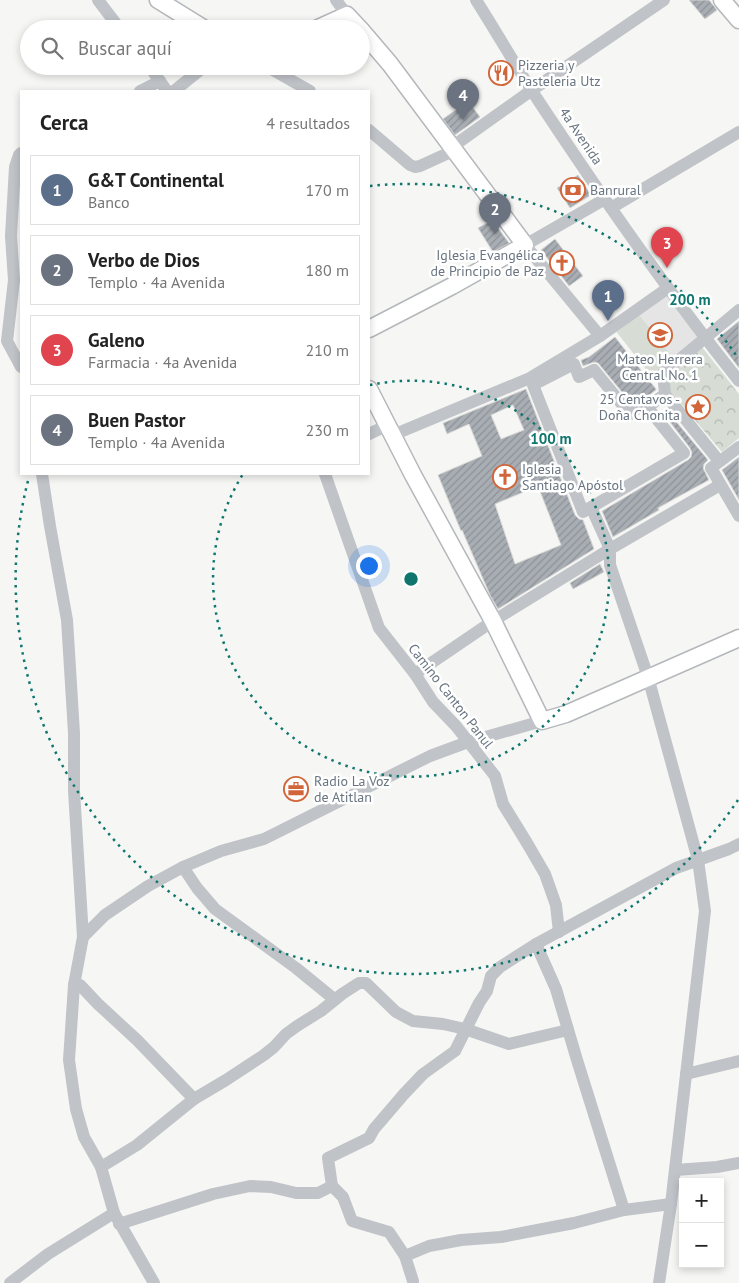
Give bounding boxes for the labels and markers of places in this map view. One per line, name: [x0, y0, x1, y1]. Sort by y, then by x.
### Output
place label: Pizzeria y Pasteleria Utz: [518, 56, 600, 90]
restaurant icon: Pizzeria y Pasteleria Utz: [488, 60, 514, 86]
pin: 4: [447, 79, 479, 120]
bank icon: Banrural: [560, 177, 586, 203]
place label: Banrural: [590, 181, 641, 199]
pin: 2: [479, 193, 511, 234]
pin: 3: [651, 227, 683, 268]
place label: Iglesia Evangélica de Principio de Paz: [431, 246, 544, 280]
church icon: Iglesia Evangélica de Principio de Paz: [549, 250, 575, 276]
pin: 1: [592, 280, 624, 321]
school or university icon: Mateo Herrera Central No. 1: [647, 322, 673, 348]
place label: Mateo Herrera Central No. 1: [617, 350, 703, 384]
place label: 25 Centavos - Doña Chonita: [599, 390, 680, 424]
place icon: 25 Centavos - Doña Chonita: [685, 394, 711, 420]
place label: Iglesia Santiago Apóstol: [522, 460, 623, 494]
church icon: Iglesia Santiago Apóstol: [492, 464, 518, 490]
centre of rings: [402, 570, 420, 588]
place label: Radio La Voz de Atitlan: [314, 772, 390, 806]
office icon: Radio La Voz de Atitlan: [283, 776, 309, 802]

